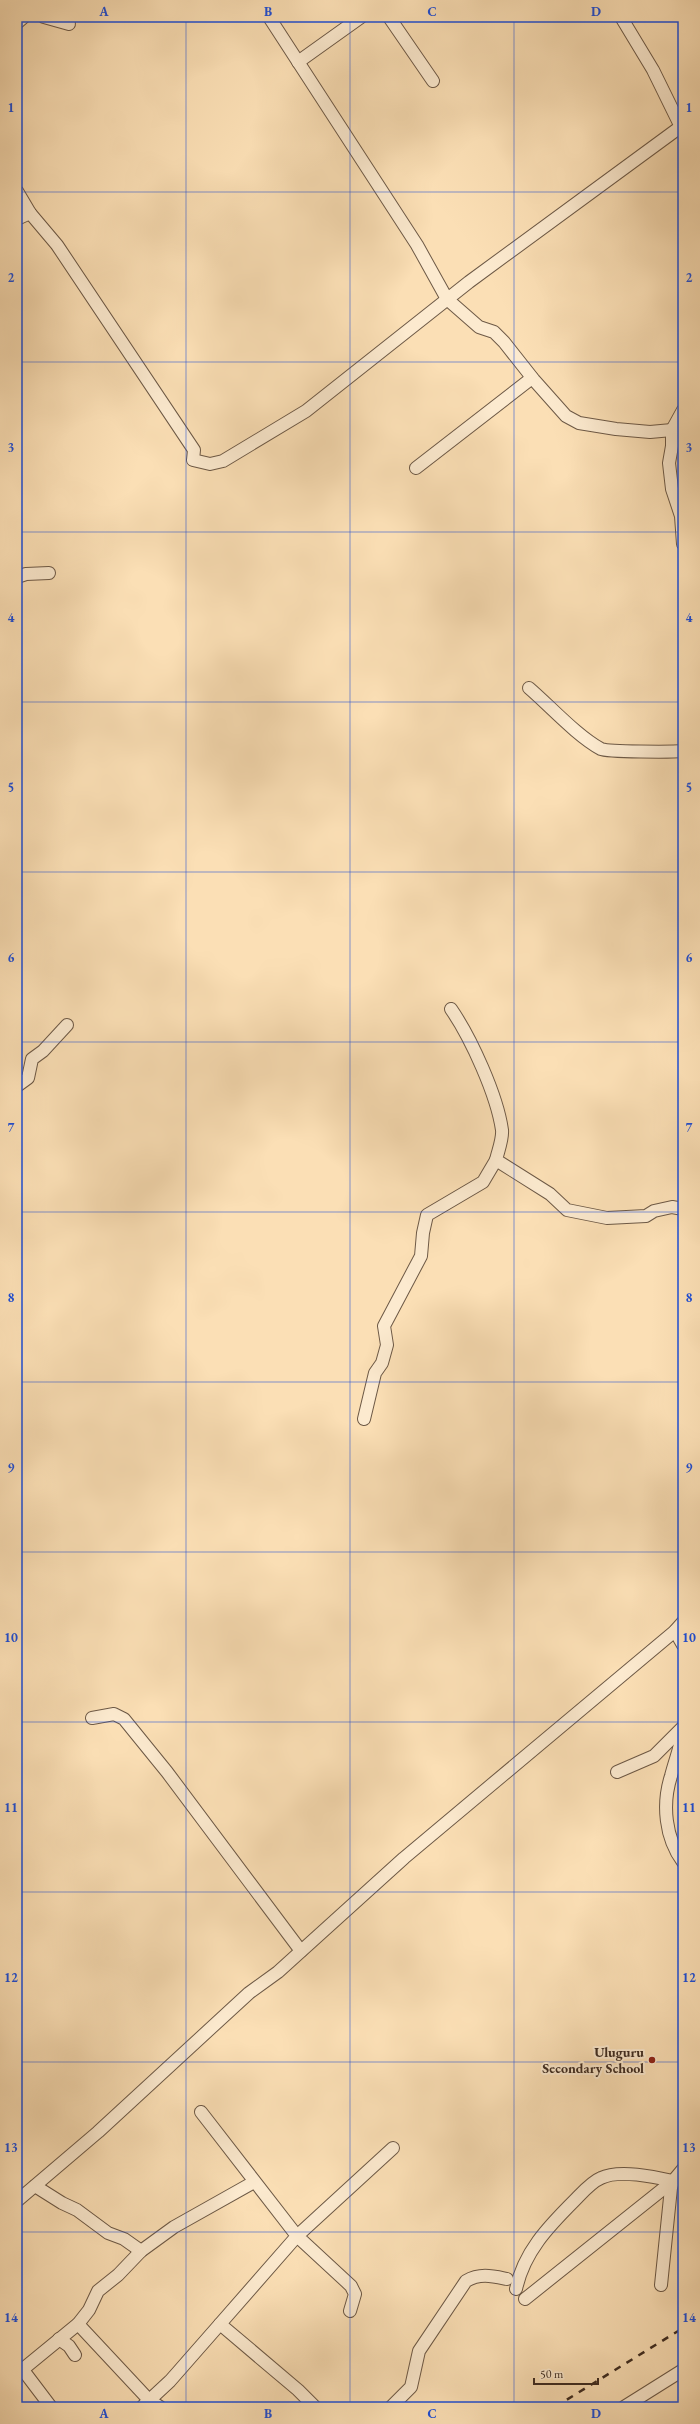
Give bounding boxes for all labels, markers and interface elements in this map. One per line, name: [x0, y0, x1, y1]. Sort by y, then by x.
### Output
text: A: [98, 3, 109, 20]
text: B: [264, 3, 272, 20]
text: C: [427, 3, 437, 20]
text: D: [591, 3, 601, 20]
text: 1: [8, 99, 15, 116]
text: 1: [686, 99, 693, 116]
text: 2: [8, 269, 15, 286]
text: 2: [686, 269, 693, 286]
text: 3: [8, 439, 15, 456]
text: 3: [686, 439, 693, 456]
text: 4: [8, 609, 15, 626]
text: 4: [686, 609, 693, 626]
text: 5: [8, 779, 14, 796]
text: 5: [686, 779, 692, 796]
text: 6: [8, 949, 15, 966]
text: 6: [686, 949, 693, 966]
text: 7: [8, 1119, 15, 1136]
text: 7: [686, 1119, 693, 1136]
text: 8: [8, 1289, 15, 1306]
text: 8: [686, 1289, 693, 1306]
text: 9: [8, 1459, 15, 1476]
text: 9: [686, 1459, 693, 1476]
text: 10: [4, 1629, 18, 1646]
text: 10: [682, 1629, 696, 1646]
text: 11: [4, 1799, 18, 1816]
text: 11: [682, 1799, 696, 1816]
text: 12: [4, 1969, 18, 1986]
text: 12: [682, 1969, 696, 1986]
place label: Uluguru Secondary School: [542, 2043, 644, 2077]
marker: Uluguru Secondary School: [647, 2055, 657, 2065]
text: 13: [4, 2139, 18, 2156]
text: 13: [682, 2139, 696, 2156]
text: 14: [4, 2309, 18, 2326]
text: 14: [682, 2309, 696, 2326]
scale bar: [534, 2360, 598, 2386]
text: 50 m: [540, 2366, 564, 2382]
text: A: [98, 2405, 109, 2422]
text: B: [264, 2405, 272, 2422]
text: C: [427, 2405, 437, 2422]
text: D: [591, 2405, 601, 2422]

